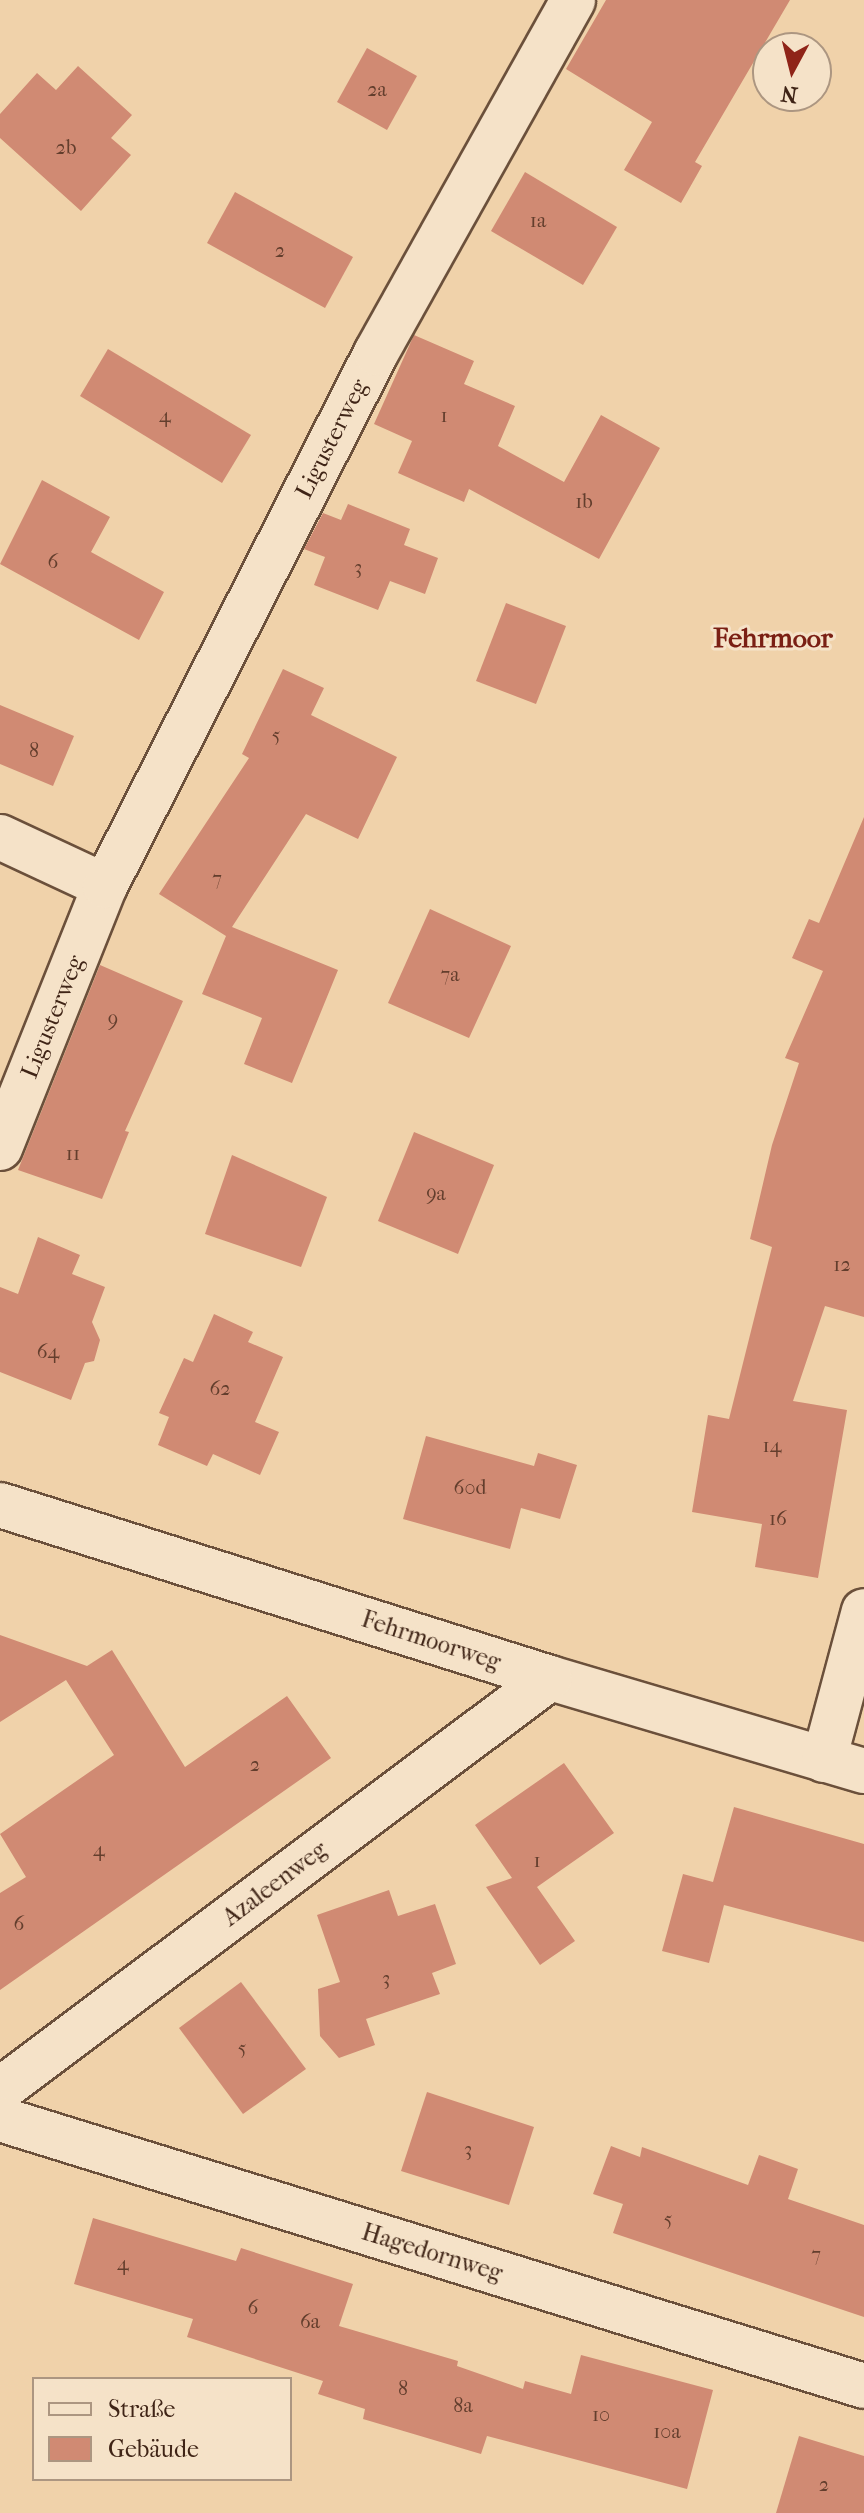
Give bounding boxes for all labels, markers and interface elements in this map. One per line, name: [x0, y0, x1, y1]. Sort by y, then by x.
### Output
north arrow: [752, 32, 832, 112]
house number: 2a: [367, 77, 387, 101]
text: N: [779, 80, 799, 108]
house number: 2b: [56, 135, 76, 159]
house number: 1a: [530, 208, 546, 232]
house number: 2: [275, 238, 285, 262]
street label: Ligusterweg: [290, 375, 374, 503]
house number: 4: [159, 403, 171, 427]
house number: 1: [440, 403, 448, 427]
house number: 1b: [575, 489, 593, 513]
house number: 6: [48, 549, 58, 573]
house number: 3: [354, 555, 362, 579]
district label: Fehrmoor: [713, 621, 833, 655]
house number: 5: [272, 723, 280, 747]
house number: 8: [29, 738, 39, 762]
house number: 7: [212, 866, 222, 890]
street label: Ligusterweg: [15, 951, 91, 1083]
house number: 7a: [441, 962, 459, 986]
house number: 9: [108, 1007, 118, 1031]
house number: 11: [66, 1141, 80, 1165]
house number: 9a: [426, 1181, 446, 1205]
house number: 12: [833, 1252, 851, 1276]
house number: 64: [37, 1339, 59, 1363]
house number: 62: [209, 1376, 231, 1400]
house number: 14: [763, 1433, 781, 1457]
house number: 60d: [454, 1475, 486, 1499]
house number: 16: [769, 1506, 787, 1530]
street label: Fehrmoorweg: [358, 1605, 504, 1677]
house number: 2: [250, 1752, 260, 1776]
street label: Azaleenweg: [217, 1835, 333, 1933]
house number: 4: [93, 1837, 105, 1861]
house number: 1: [533, 1848, 541, 1872]
house number: 6: [14, 1911, 24, 1935]
house number: 3: [382, 1966, 390, 1990]
house number: 5: [238, 2036, 246, 2060]
house number: 3: [464, 2137, 472, 2161]
house number: 5: [664, 2207, 672, 2231]
street label: Hagedornweg: [358, 2218, 506, 2288]
house number: 7: [811, 2242, 821, 2266]
house number: 4: [117, 2251, 129, 2275]
house number: 6: [248, 2295, 258, 2319]
house number: 6a: [300, 2309, 320, 2333]
house number: 8: [398, 2376, 408, 2400]
legend: [32, 2377, 292, 2481]
house number: 8a: [453, 2393, 473, 2417]
text: Straße: [108, 2395, 175, 2423]
house number: 10: [592, 2402, 610, 2426]
house number: 10a: [653, 2419, 681, 2443]
text: Gebäude: [108, 2435, 199, 2463]
house number: 2: [819, 2472, 829, 2496]

